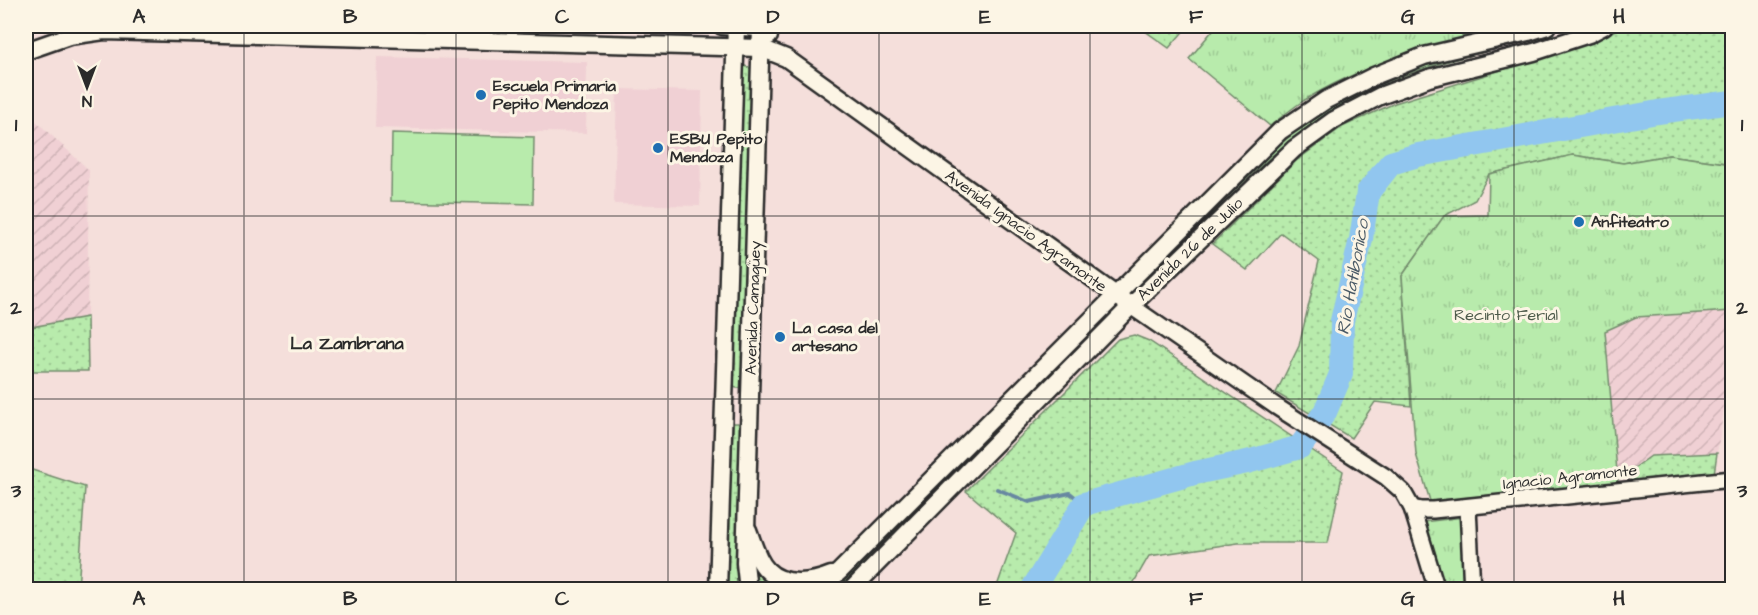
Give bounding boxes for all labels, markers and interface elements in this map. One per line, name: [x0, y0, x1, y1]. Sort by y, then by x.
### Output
text: A: [133, 3, 146, 31]
text: B: [343, 3, 358, 31]
text: C: [555, 3, 570, 31]
text: D: [767, 3, 780, 31]
text: E: [979, 3, 991, 31]
text: F: [1189, 3, 1204, 31]
text: G: [1401, 3, 1415, 31]
text: H: [1613, 3, 1625, 31]
north arrow: [57, 57, 117, 117]
place label: Escuela Primaria Pepito Mendoza: [493, 75, 617, 115]
marker: Escuela Primaria Pepito Mendoza: [474, 88, 488, 102]
text: N: [82, 90, 92, 112]
text: 1: [15, 111, 18, 139]
text: 1: [1741, 111, 1744, 139]
place label: ESBU Pepito Mendoza: [670, 128, 763, 168]
marker: ESBU Pepito Mendoza: [651, 141, 665, 155]
street label: Avenida Ignacio Agramonte: [940, 165, 1112, 298]
street label: Avenida 26 de Julio: [1132, 193, 1248, 305]
place label: Anfiteatro: [1591, 211, 1670, 233]
marker: Anfiteatro: [1572, 215, 1586, 229]
water label: Río Hatibonico: [1331, 216, 1376, 336]
street label: Avenida Camagüey: [740, 240, 767, 376]
text: 2: [9, 294, 22, 322]
text: 2: [1735, 294, 1748, 322]
park label: Recinto Ferial: [1454, 304, 1558, 326]
place label: La casa del artesano: [791, 317, 878, 357]
marker: La casa del artesano: [773, 330, 787, 344]
district label: La Zambrana: [290, 331, 405, 356]
street label: Ignacio Agramonte: [1502, 459, 1639, 496]
text: 3: [10, 477, 22, 505]
text: 3: [1736, 477, 1748, 505]
text: A: [133, 585, 146, 613]
text: B: [343, 585, 358, 613]
text: C: [555, 585, 570, 613]
text: D: [767, 585, 780, 613]
text: E: [979, 585, 991, 613]
text: F: [1189, 585, 1204, 613]
text: G: [1401, 585, 1415, 613]
text: H: [1613, 585, 1625, 613]

